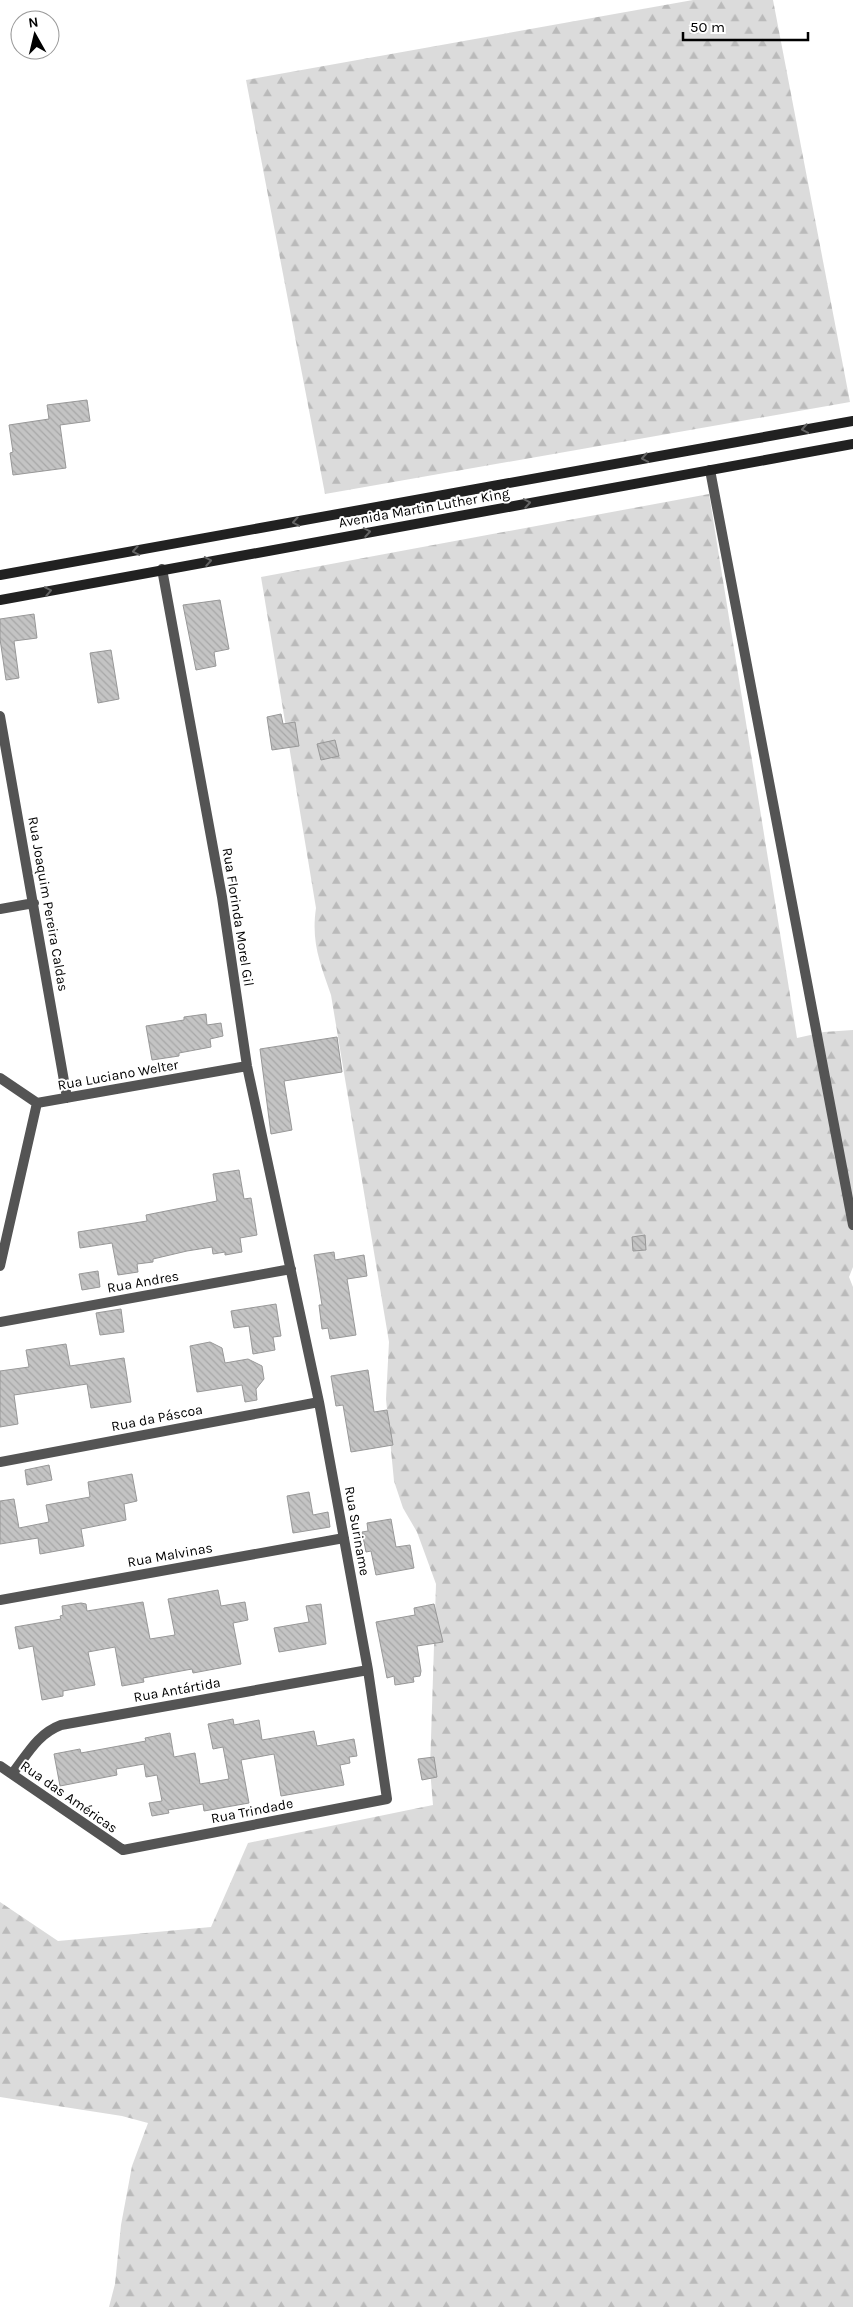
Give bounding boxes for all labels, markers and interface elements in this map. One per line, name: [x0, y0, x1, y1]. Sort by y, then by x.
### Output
north arrow: [10, 10, 60, 60]
scale bar: [683, 10, 808, 42]
text: N: [27, 14, 39, 32]
text: 50 m: [690, 18, 725, 36]
one-way arrow: [801, 424, 809, 434]
one-way arrow: [641, 453, 650, 463]
street label: Avenida Martin Luther King: [337, 485, 511, 531]
one-way arrow: [523, 498, 532, 509]
one-way arrow: [291, 516, 300, 526]
one-way arrow: [363, 527, 372, 537]
one-way arrow: [132, 545, 140, 555]
one-way arrow: [203, 556, 212, 566]
one-way arrow: [43, 586, 52, 597]
street label: Rua Joaquim Pereira Caldas: [24, 815, 72, 993]
street label: Rua Florinda Morel Gil: [219, 846, 257, 988]
street label: Rua Luciano Welter: [56, 1056, 181, 1094]
street label: Rua Andres: [106, 1267, 180, 1297]
street label: Rua da Páscoa: [110, 1401, 204, 1435]
street label: Rua Suriname: [341, 1485, 373, 1577]
street label: Rua Malvinas: [126, 1539, 214, 1571]
street label: Rua Antártida: [132, 1674, 222, 1706]
street label: Rua das Américas: [17, 1757, 121, 1837]
street label: Rua Trindade: [210, 1795, 294, 1827]

